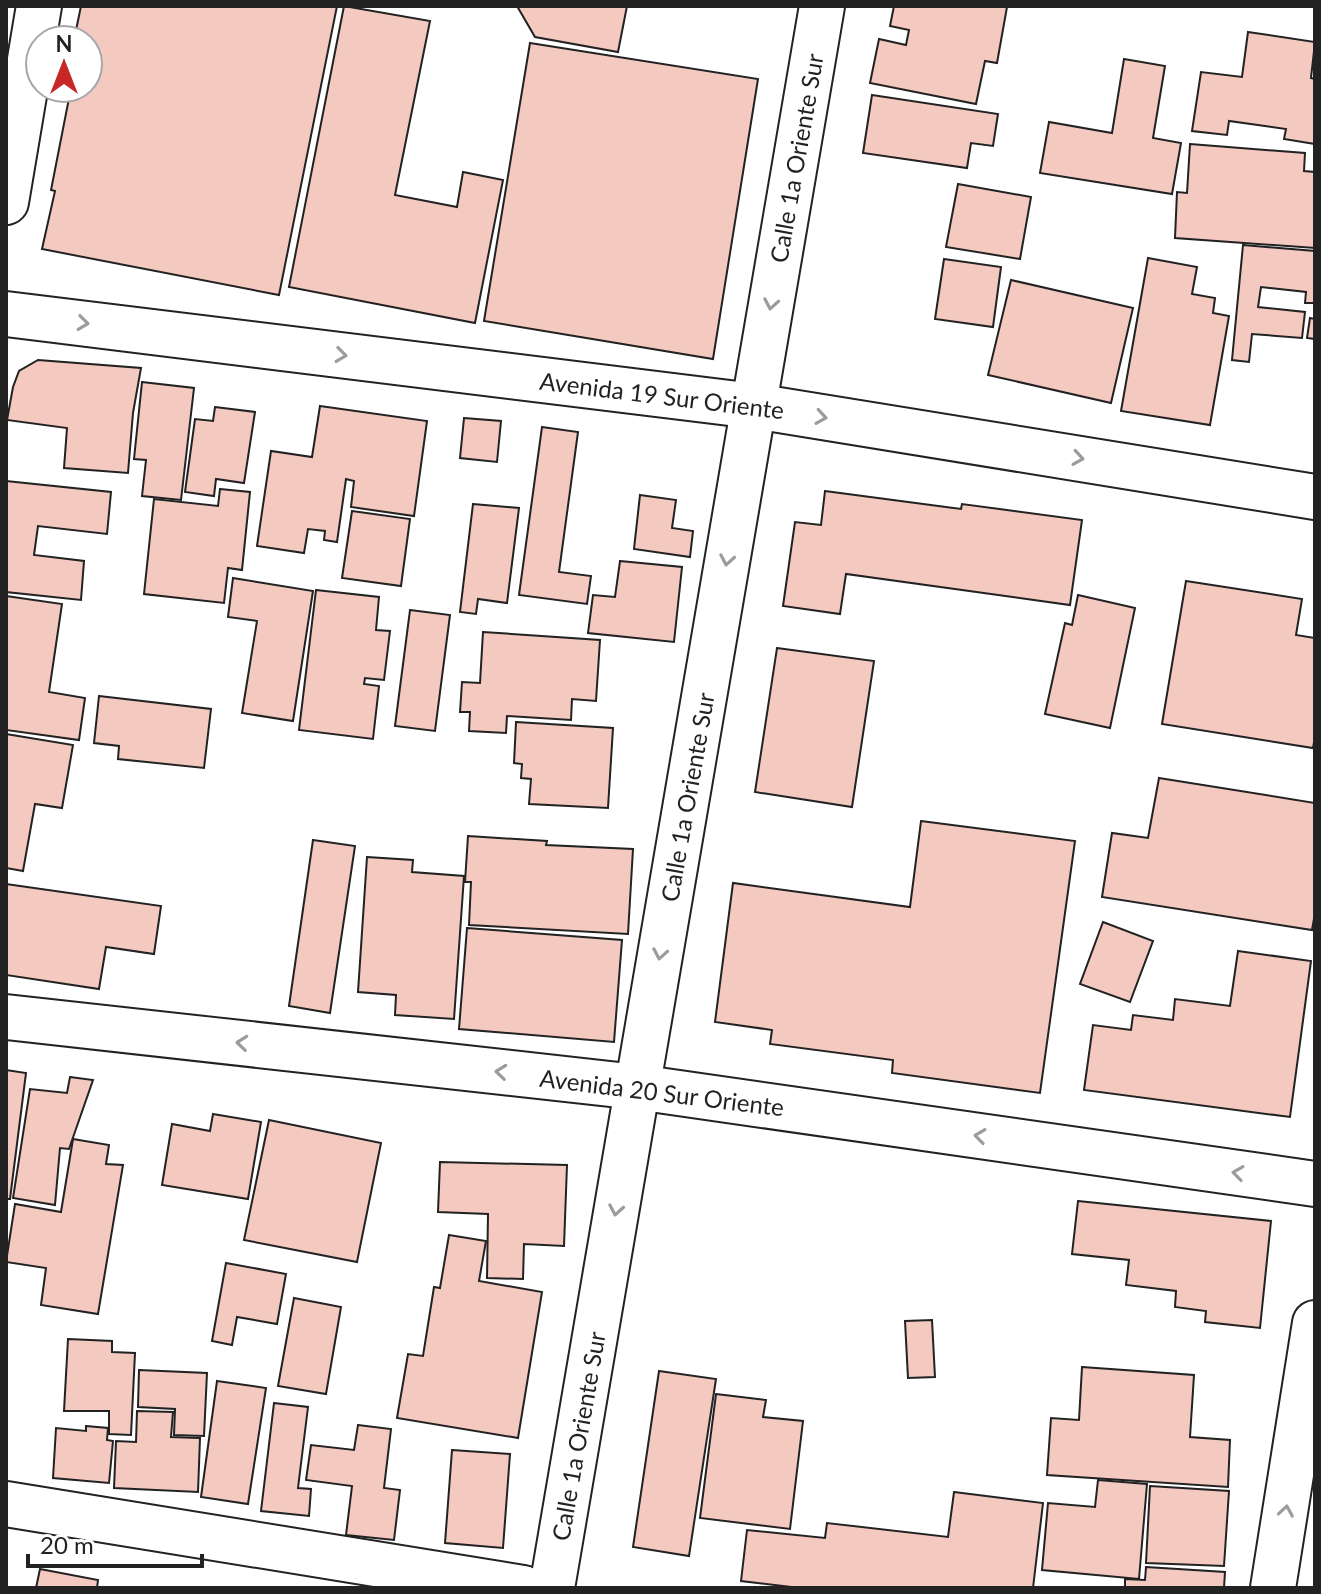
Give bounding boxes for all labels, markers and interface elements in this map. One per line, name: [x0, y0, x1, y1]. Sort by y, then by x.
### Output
north arrow: [24, 24, 104, 104]
text: N: [56, 30, 72, 57]
street label: Calle 1a Oriente Sur: [763, 51, 829, 265]
one-way arrow: [764, 297, 781, 310]
one-way arrow: [77, 314, 90, 331]
one-way arrow: [335, 346, 348, 363]
street label: Avenida 19 Sur Oriente: [538, 366, 786, 424]
one-way arrow: [815, 408, 828, 425]
one-way arrow: [1071, 449, 1085, 466]
one-way arrow: [720, 553, 737, 567]
street label: Calle 1a Oriente Sur: [654, 690, 720, 904]
one-way arrow: [652, 947, 669, 961]
one-way arrow: [235, 1035, 248, 1052]
street label: Avenida 20 Sur Oriente: [538, 1063, 786, 1121]
one-way arrow: [494, 1064, 508, 1081]
one-way arrow: [974, 1128, 987, 1145]
one-way arrow: [1231, 1165, 1245, 1182]
one-way arrow: [609, 1204, 626, 1217]
street label: Calle 1a Oriente Sur: [545, 1329, 611, 1543]
one-way arrow: [1276, 1504, 1293, 1518]
scale bar: [28, 1518, 202, 1568]
text: 20 m: [40, 1530, 94, 1559]

